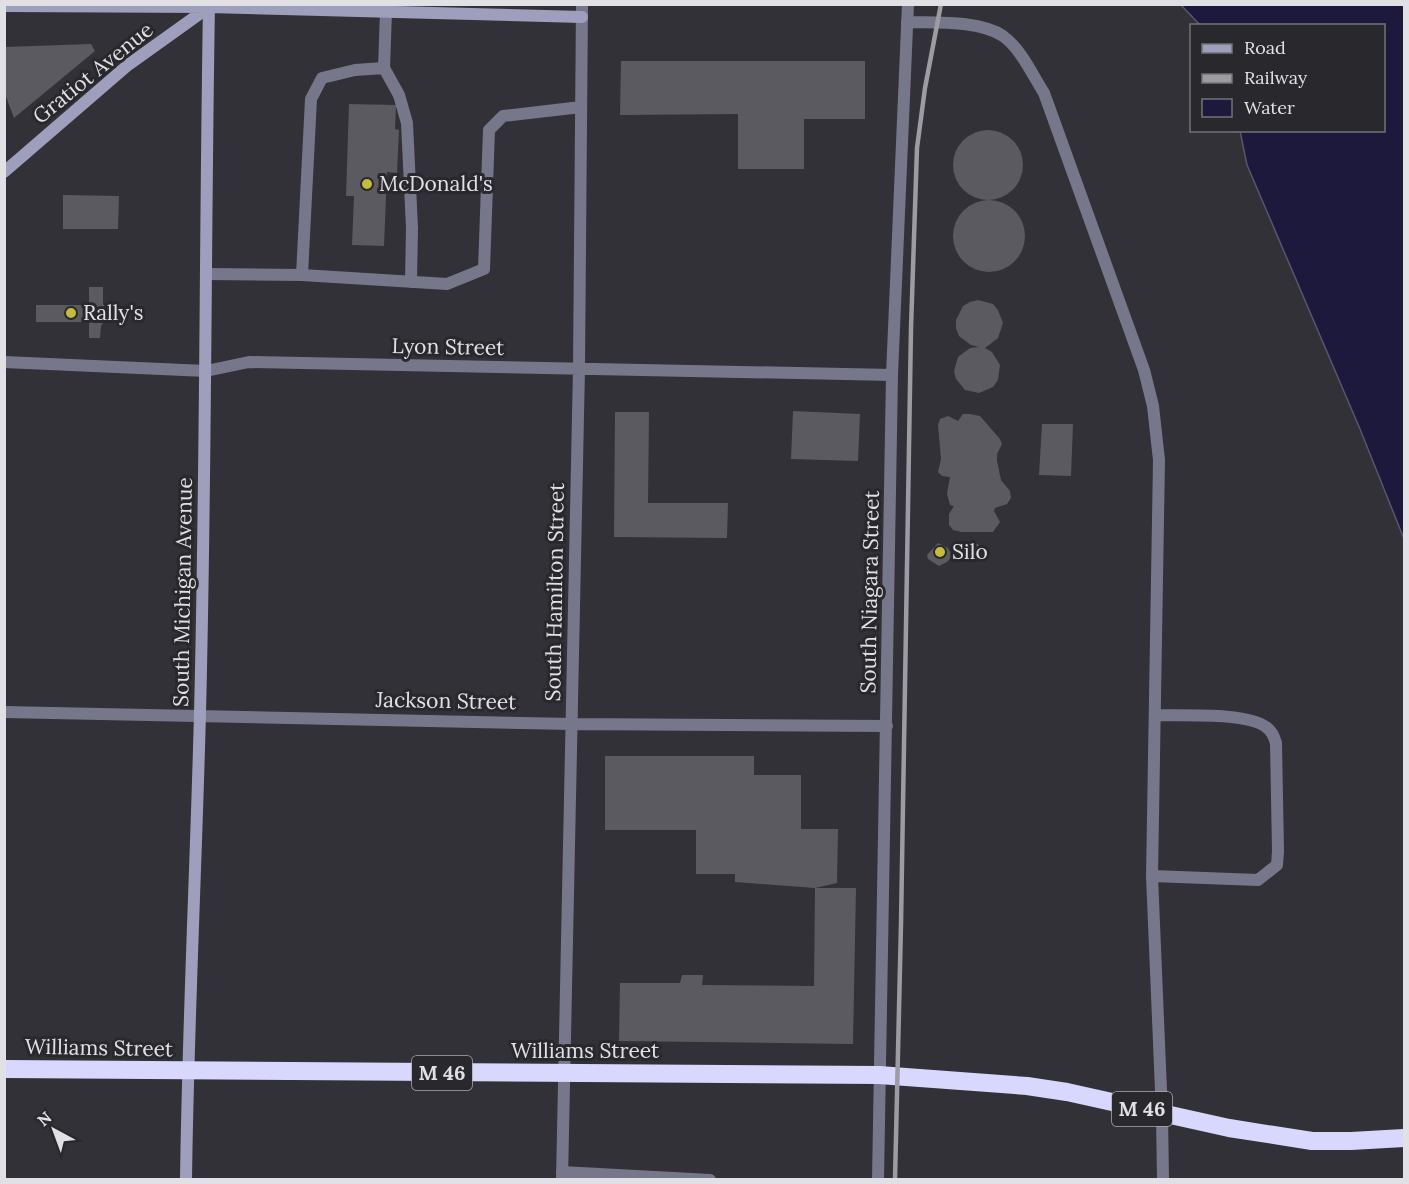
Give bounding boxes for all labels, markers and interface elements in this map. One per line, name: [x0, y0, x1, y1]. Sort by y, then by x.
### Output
street label: Gratiot Avenue: [27, 16, 158, 129]
legend: [1190, 24, 1385, 132]
text: Road: [1244, 36, 1286, 59]
text: Railway: [1244, 66, 1308, 89]
text: Water: [1244, 96, 1295, 119]
place label: McDonald's: [379, 170, 493, 197]
marker: McDonald's: [360, 177, 374, 191]
place label: Rally's: [83, 299, 144, 326]
marker: Rally's: [64, 306, 78, 320]
street label: Lyon Street: [391, 332, 505, 361]
street label: South Michigan Avenue: [167, 477, 198, 707]
street label: South Hamilton Street: [539, 482, 570, 702]
street label: South Niagara Street: [854, 489, 885, 694]
place label: Silo: [952, 538, 988, 565]
marker: Silo: [933, 545, 947, 559]
street label: Jackson Street: [374, 686, 517, 715]
street label: Williams Street: [25, 1033, 174, 1062]
street label: Williams Street: [511, 1037, 660, 1064]
road number: M 46: [412, 1056, 472, 1090]
road number: M 46: [1112, 1092, 1172, 1126]
north arrow: [24, 1100, 84, 1160]
text: N: [33, 1107, 55, 1130]

